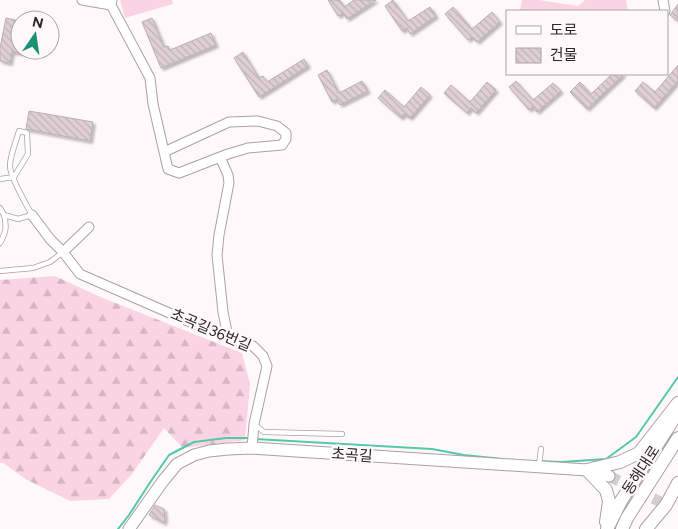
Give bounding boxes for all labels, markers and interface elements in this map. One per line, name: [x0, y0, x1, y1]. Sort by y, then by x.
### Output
north arrow: [10, 10, 60, 60]
legend: [506, 10, 668, 75]
text: N: [31, 13, 45, 32]
text: 도로: [550, 21, 578, 39]
text: 건물: [550, 46, 578, 64]
street label: 초곡길36번길: [168, 305, 254, 355]
street label: 동해대로: [618, 442, 664, 498]
street label: 초곡길: [331, 445, 373, 465]

